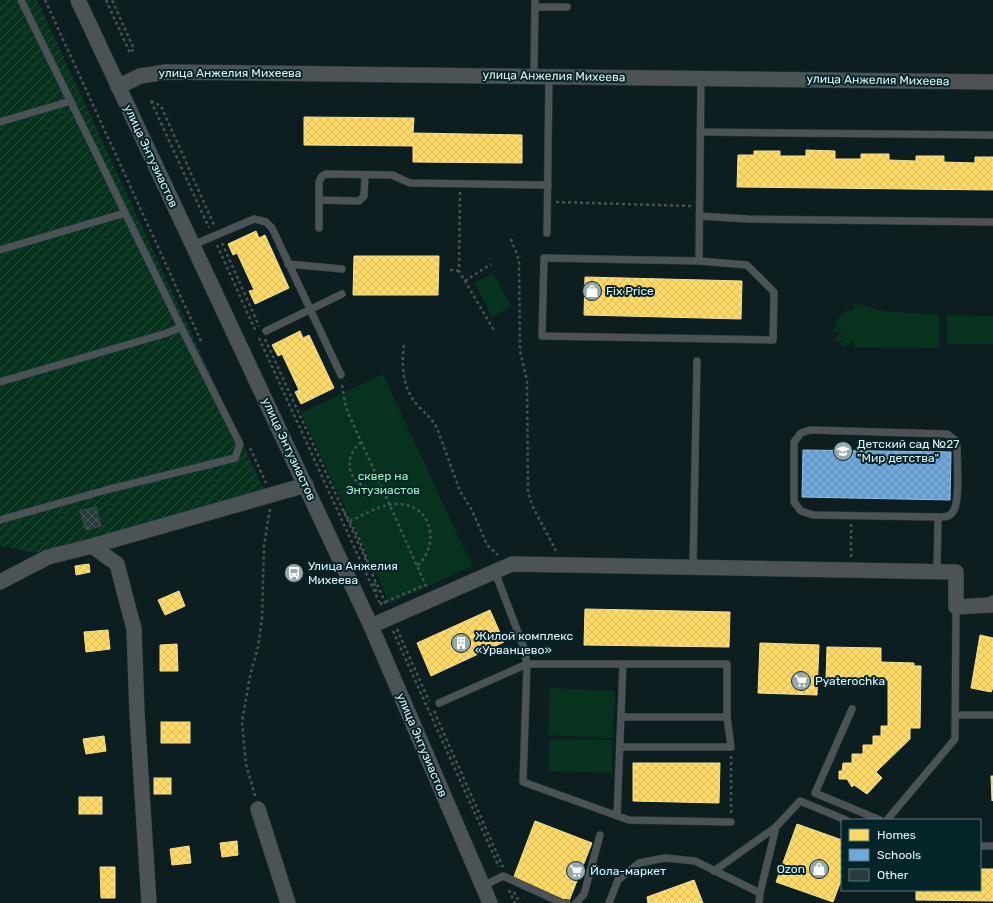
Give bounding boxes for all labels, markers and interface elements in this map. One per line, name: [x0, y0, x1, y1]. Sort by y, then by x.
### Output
street label: улица Анжелия Михеева: [159, 66, 301, 80]
street label: улица Анжелия Михеева: [482, 68, 626, 84]
street label: улица Анжелия Михеева: [806, 72, 950, 88]
street label: улица Энтузиастов: [121, 102, 181, 210]
shop icon: Fix Price: [581, 280, 603, 302]
place label: Fix Price: [606, 284, 654, 298]
street label: улица Энтузиастов: [259, 395, 319, 503]
place label: Детский сад №27 "Мир детства": [857, 437, 959, 465]
school or university icon: Детский сад №27 "Мир детства": [832, 440, 854, 462]
park label: сквер на Энтузиастов: [346, 469, 420, 497]
place label: Улица Анжелия Михеева: [308, 559, 398, 587]
bus stop icon: Улица Анжелия Михеева: [283, 562, 305, 584]
place label: Жилой комплекс «Урванцево»: [475, 629, 573, 657]
building icon: Жилой комплекс «Урванцево»: [450, 632, 472, 654]
supermarket icon: Pyaterochka: [790, 670, 812, 692]
place label: Pyaterochka: [815, 674, 885, 688]
street label: улица Энтузиастов: [394, 691, 450, 799]
legend: [841, 819, 981, 891]
text: Homes: [877, 828, 916, 842]
text: Schools: [877, 848, 921, 862]
shop icon: Ozon: [808, 858, 830, 880]
supermarket icon: Йола-маркет: [565, 860, 587, 882]
place label: Ozon: [777, 862, 805, 876]
place label: Йола-маркет: [590, 864, 666, 878]
text: Other: [877, 868, 909, 882]

